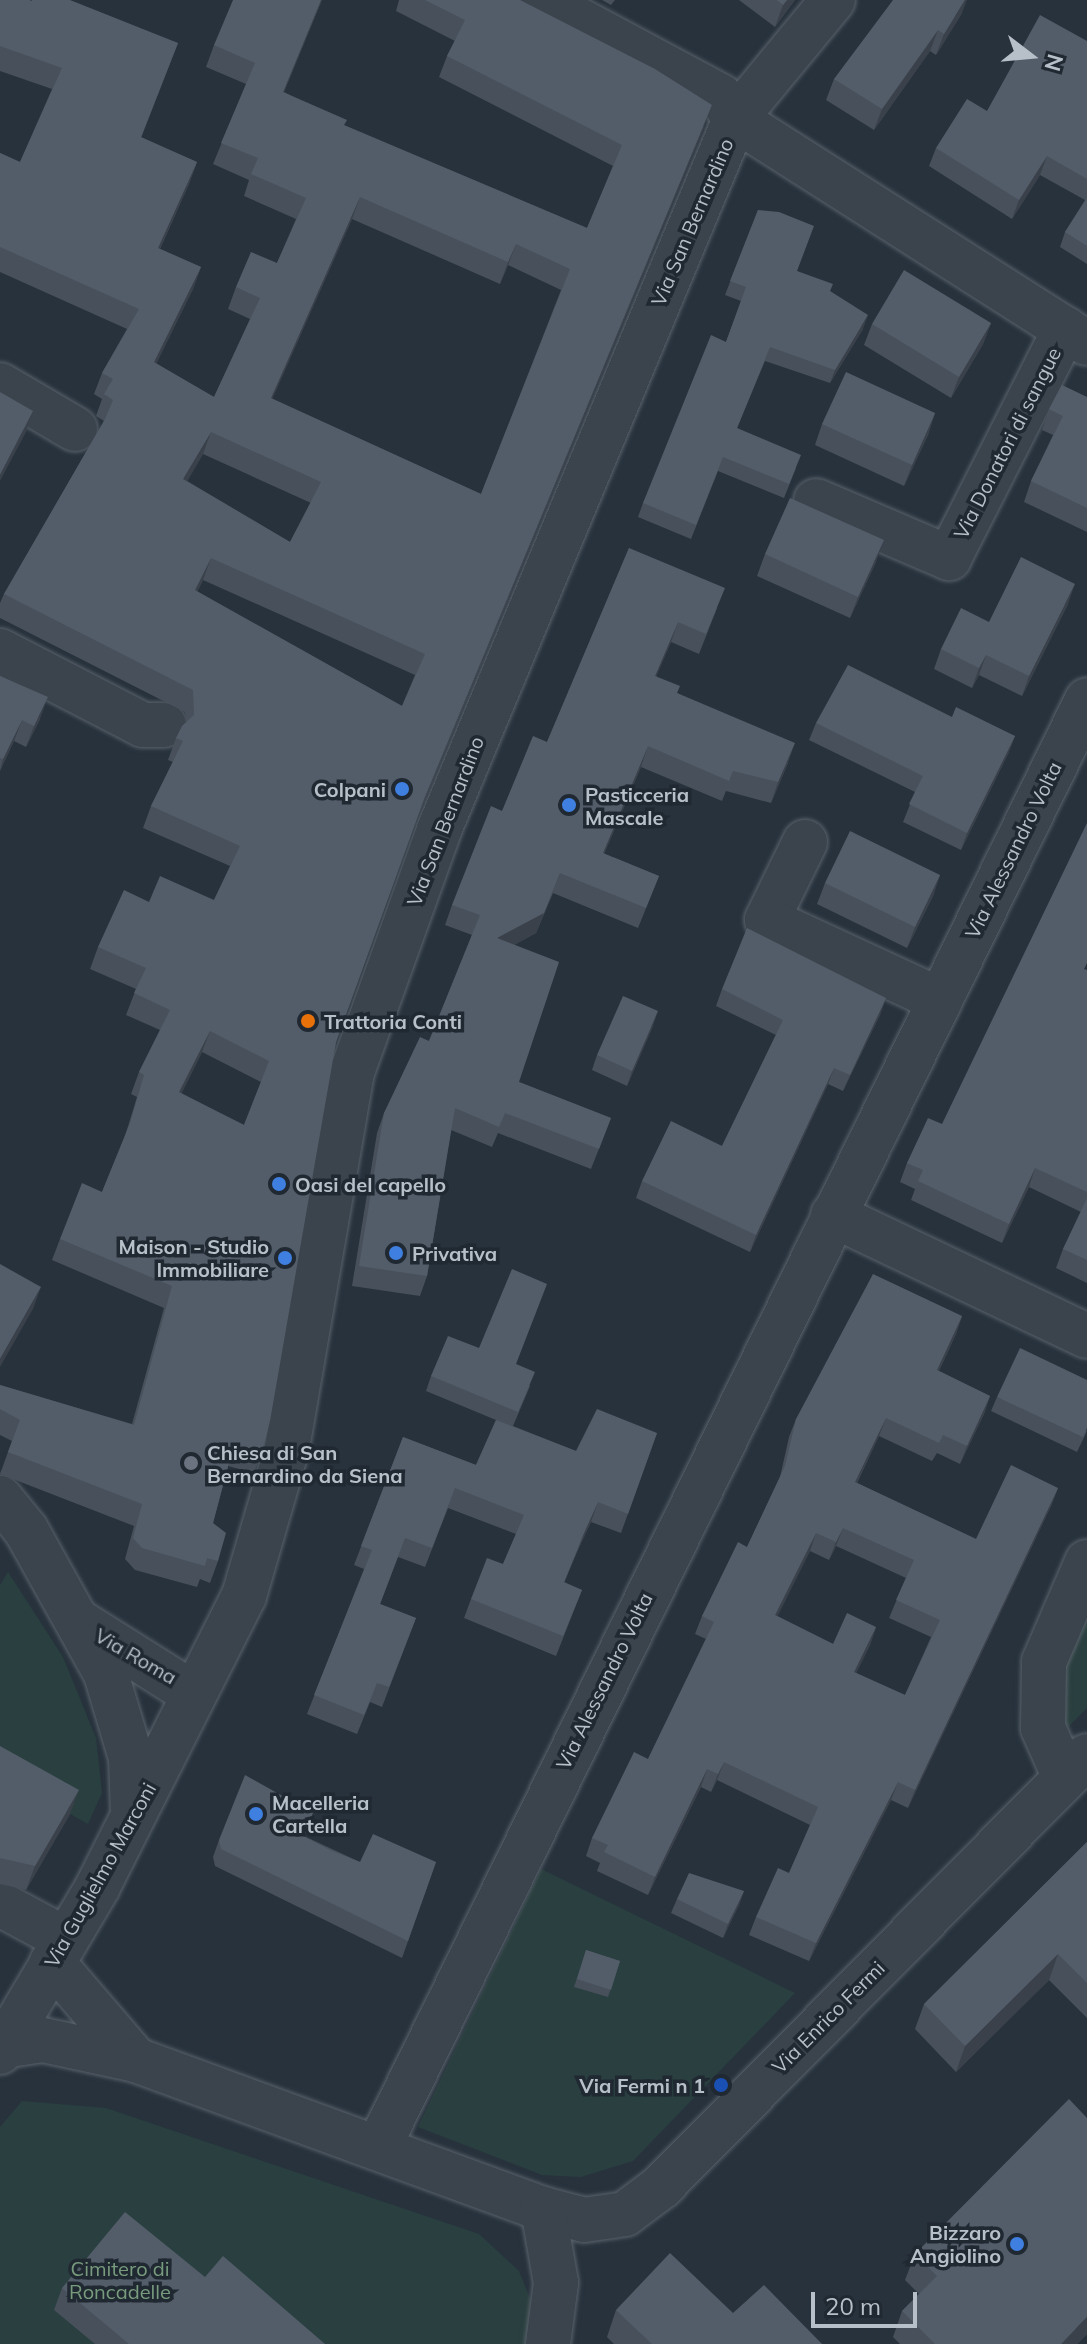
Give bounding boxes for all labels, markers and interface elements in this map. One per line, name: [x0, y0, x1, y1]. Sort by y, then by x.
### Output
north arrow: [991, 16, 1071, 96]
text: N: [1038, 51, 1070, 74]
street label: Via San Bernardino: [646, 135, 738, 309]
street label: Via Donatori di sangue: [948, 343, 1066, 543]
street label: Via San Bernardino: [402, 733, 488, 909]
street label: Via Alessandro Volta: [960, 758, 1066, 942]
place label: Colpani: [314, 777, 386, 801]
marker: Colpani: [393, 780, 411, 798]
place label: Pasticceria Mascale: [585, 782, 689, 829]
marker: Pasticceria Mascale: [560, 796, 578, 814]
place label: Trattoria Conti: [324, 1009, 462, 1033]
marker: Trattoria Conti: [299, 1012, 317, 1030]
place label: Oasi del capello: [295, 1172, 446, 1196]
marker: Oasi del capello: [270, 1175, 288, 1193]
place label: Maison - Studio Immobiliare: [119, 1234, 269, 1281]
place label: Privativa: [412, 1241, 497, 1265]
marker: Privativa: [387, 1244, 405, 1262]
marker: Maison - Studio Immobiliare: [276, 1249, 294, 1267]
place label: Chiesa di San Bernardino da Siena: [207, 1440, 403, 1487]
marker: Chiesa di San Bernardino da Siena: [182, 1454, 200, 1472]
street label: Via Alessandro Volta: [551, 1589, 657, 1773]
street label: Via Roma: [91, 1623, 181, 1689]
street label: Via Guglielmo Marconi: [39, 1778, 161, 1972]
place label: Macelleria Cartella: [272, 1790, 370, 1837]
marker: Macelleria Cartella: [247, 1805, 265, 1823]
street label: Via Enrico Fermi: [767, 1956, 889, 2078]
place label: Via Fermi n 1: [579, 2073, 705, 2097]
marker: Via Fermi n 1: [712, 2076, 730, 2094]
place label: Bizzaro Angiolino: [910, 2220, 1001, 2267]
marker: Bizzaro Angiolino: [1008, 2235, 1026, 2253]
park label: Cimitero di Roncadelle: [69, 2257, 171, 2304]
scale bar: [815, 2276, 921, 2326]
text: 20 m: [825, 2291, 881, 2321]

